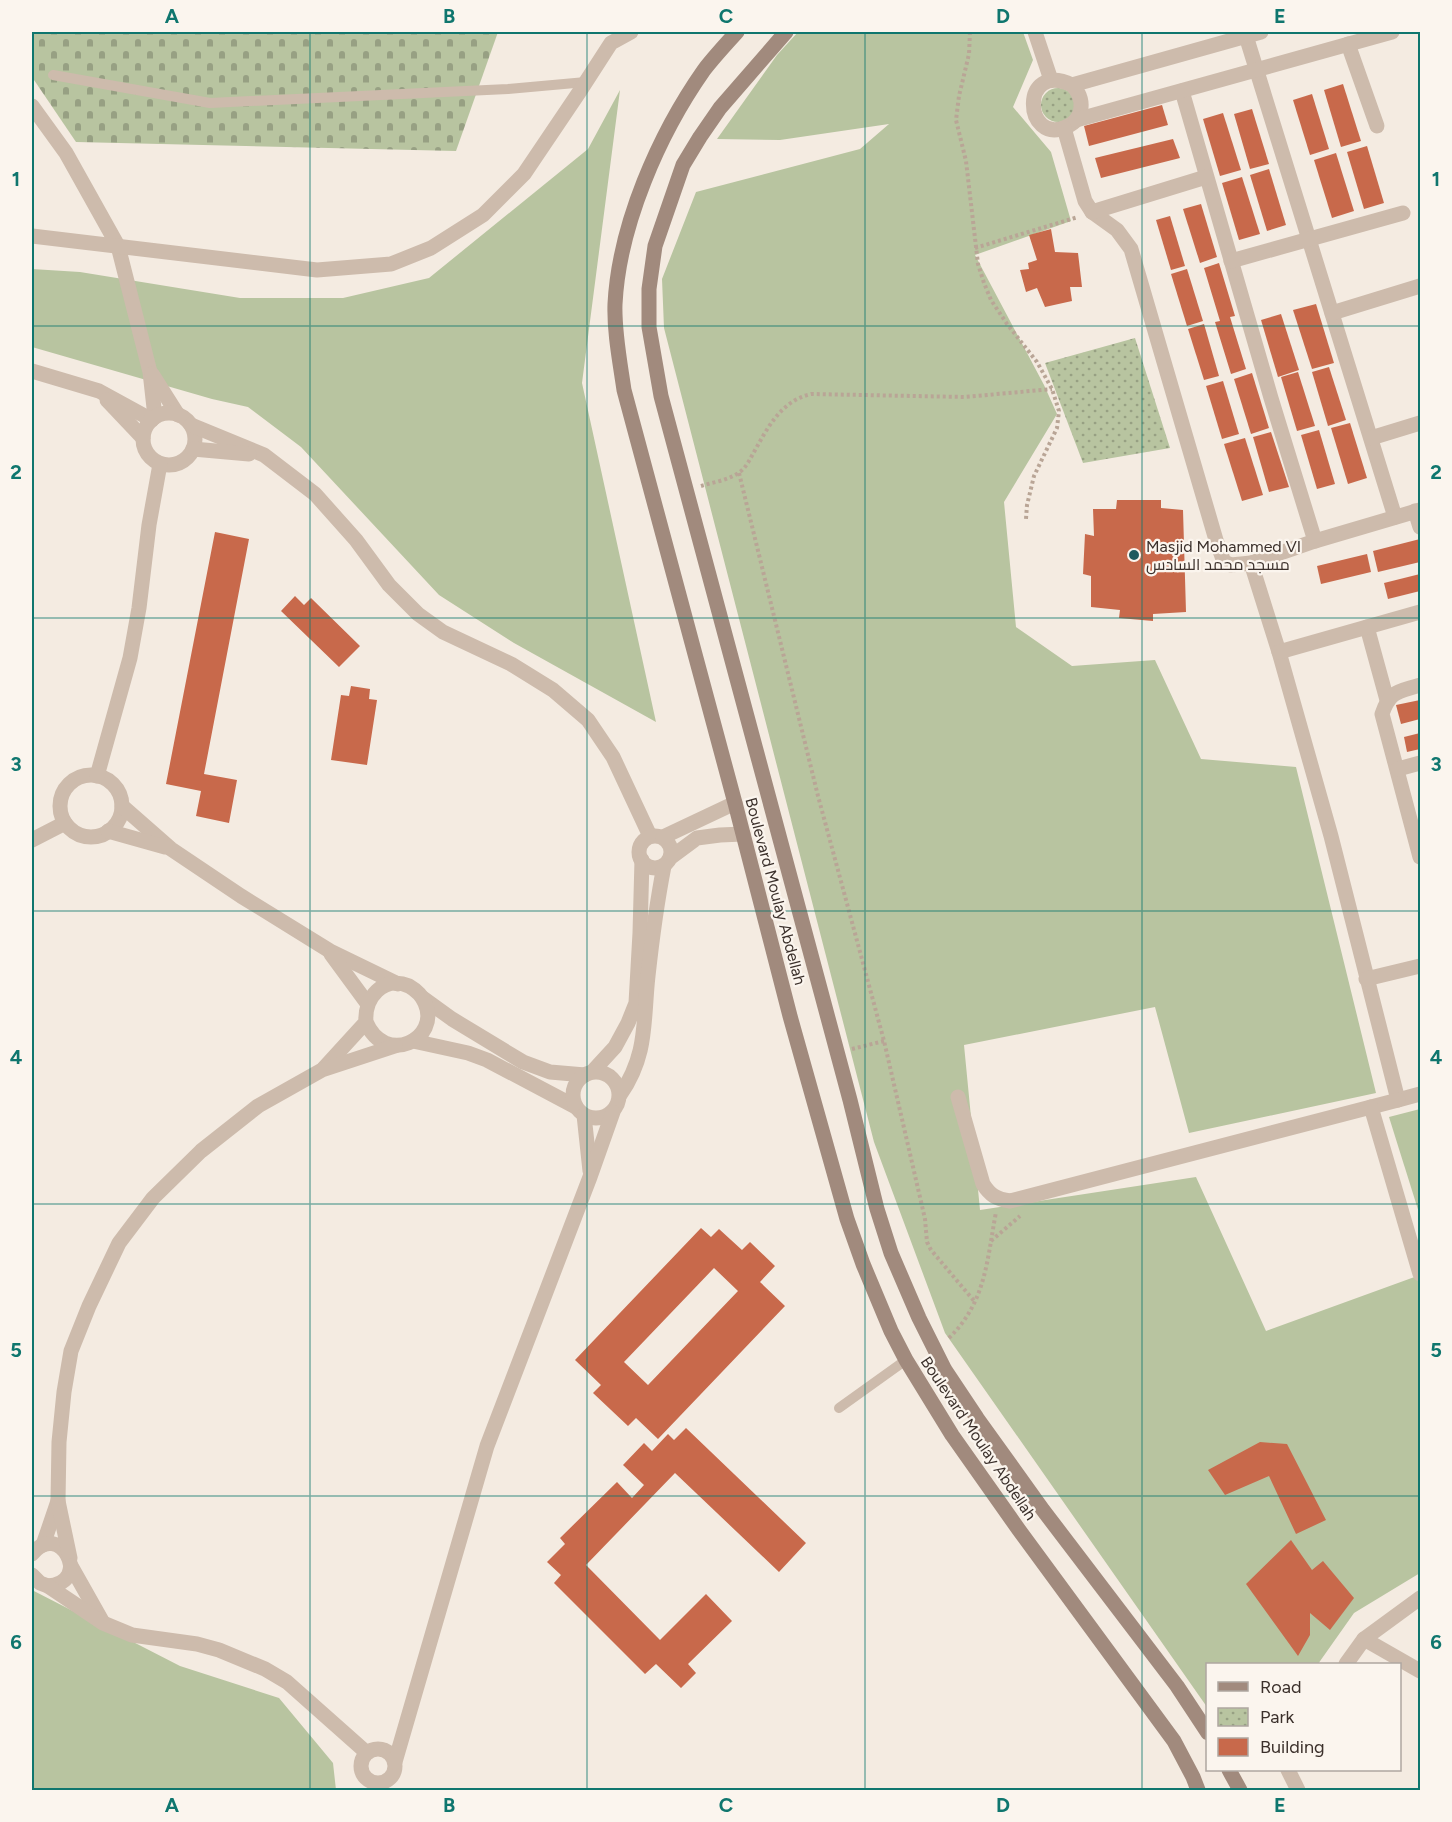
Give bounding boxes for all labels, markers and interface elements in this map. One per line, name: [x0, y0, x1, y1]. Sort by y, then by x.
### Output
text: A: [165, 4, 180, 28]
text: B: [443, 4, 455, 28]
text: C: [719, 4, 733, 28]
text: D: [996, 4, 1010, 28]
text: E: [1274, 4, 1286, 28]
text: 1: [12, 167, 20, 191]
text: 1: [1432, 167, 1440, 191]
text: 2: [10, 460, 22, 484]
text: 2: [1430, 460, 1442, 484]
place label: Masjid Mohammed VI مسجد محمد السادس: [1146, 537, 1301, 575]
marker: Masjid Mohammed VI مسجد محمد السادس: [1127, 548, 1141, 562]
text: 3: [10, 752, 22, 776]
text: 3: [1430, 752, 1442, 776]
street label: Boulevard Moulay Abdellah: [741, 795, 810, 987]
text: 4: [10, 1045, 23, 1069]
text: 4: [1430, 1045, 1443, 1069]
text: 5: [10, 1338, 22, 1362]
text: 5: [1430, 1338, 1442, 1362]
street label: Boulevard Moulay Abdellah: [917, 1353, 1041, 1524]
text: 6: [10, 1630, 22, 1654]
text: 6: [1430, 1630, 1442, 1654]
legend: [1206, 1663, 1401, 1771]
text: Road: [1260, 1676, 1301, 1698]
text: Park: [1260, 1706, 1295, 1728]
text: Building: [1260, 1736, 1325, 1758]
text: A: [165, 1793, 180, 1817]
text: B: [443, 1793, 455, 1817]
text: C: [719, 1793, 733, 1817]
text: D: [996, 1793, 1010, 1817]
text: E: [1274, 1793, 1286, 1817]

